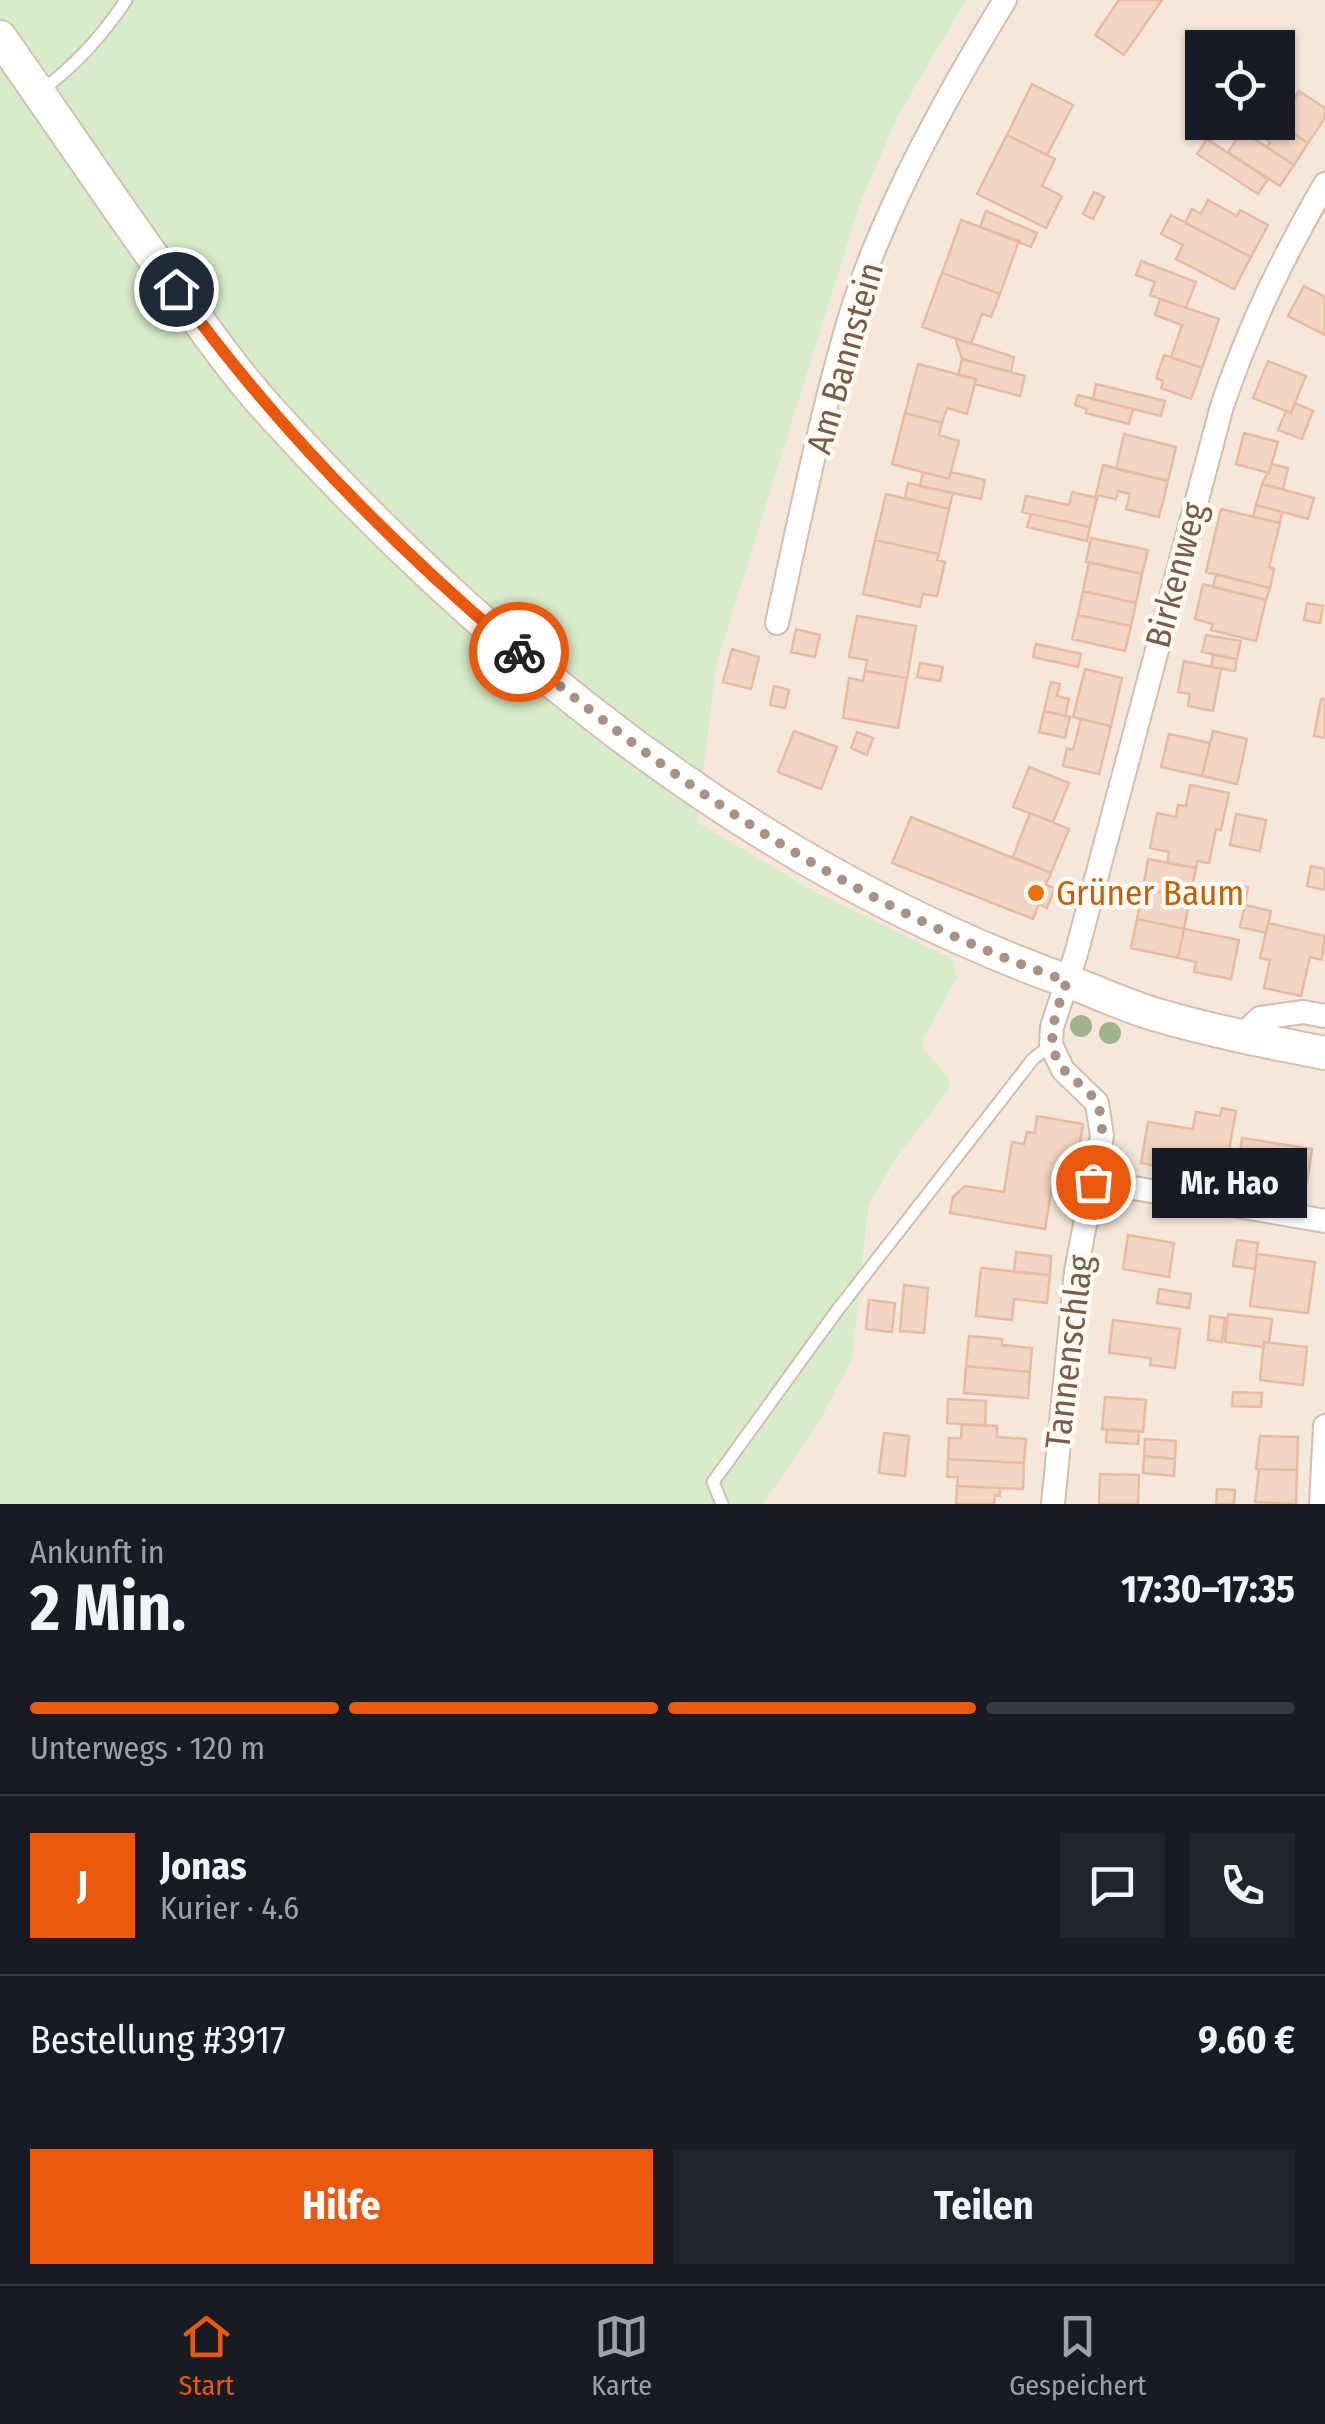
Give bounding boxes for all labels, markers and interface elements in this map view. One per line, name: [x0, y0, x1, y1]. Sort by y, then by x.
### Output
map controls: [1185, 30, 1295, 140]
button: locate: [1185, 30, 1295, 140]
pin: [134, 247, 219, 332]
street label: Am Bannstein: [798, 257, 892, 459]
icon: home: [149, 262, 204, 317]
street label: Birkenweg: [1136, 497, 1216, 652]
courier: [469, 602, 569, 702]
icon: bike: [492, 625, 547, 680]
place label: Grüner Baum: [1056, 872, 1244, 914]
marker: Grüner Baum: [1025, 882, 1047, 904]
pin: [1051, 1140, 1136, 1225]
callout: Mr. Hao: [1153, 1147, 1308, 1217]
icon: bag: [1066, 1155, 1121, 1210]
text: Mr. Hao: [1180, 1164, 1279, 1202]
street label: Tannenschlag: [1036, 1252, 1102, 1451]
text: Ankunft in: [30, 1533, 165, 1571]
text: 17:30–17:35: [1121, 1566, 1295, 1612]
text: 2 Min.: [30, 1569, 186, 1647]
text: Unterwegs · 120 m: [30, 1729, 265, 1767]
button: chat: [1060, 1833, 1165, 1938]
button: phone: [1190, 1833, 1295, 1938]
text: Jonas: [160, 1843, 247, 1889]
text: J: [77, 1862, 88, 1908]
text: Kurier · 4.6: [160, 1889, 299, 1927]
text: Bestellung #3917: [30, 2017, 286, 2063]
text: 9.60 €: [1198, 2017, 1295, 2063]
button: Hilfe: [30, 2149, 653, 2264]
button: Teilen: [673, 2149, 1295, 2264]
tab: Start: [179, 2309, 234, 2402]
tab: Karte: [591, 2309, 652, 2402]
tab: Gespeichert: [1009, 2309, 1146, 2402]

